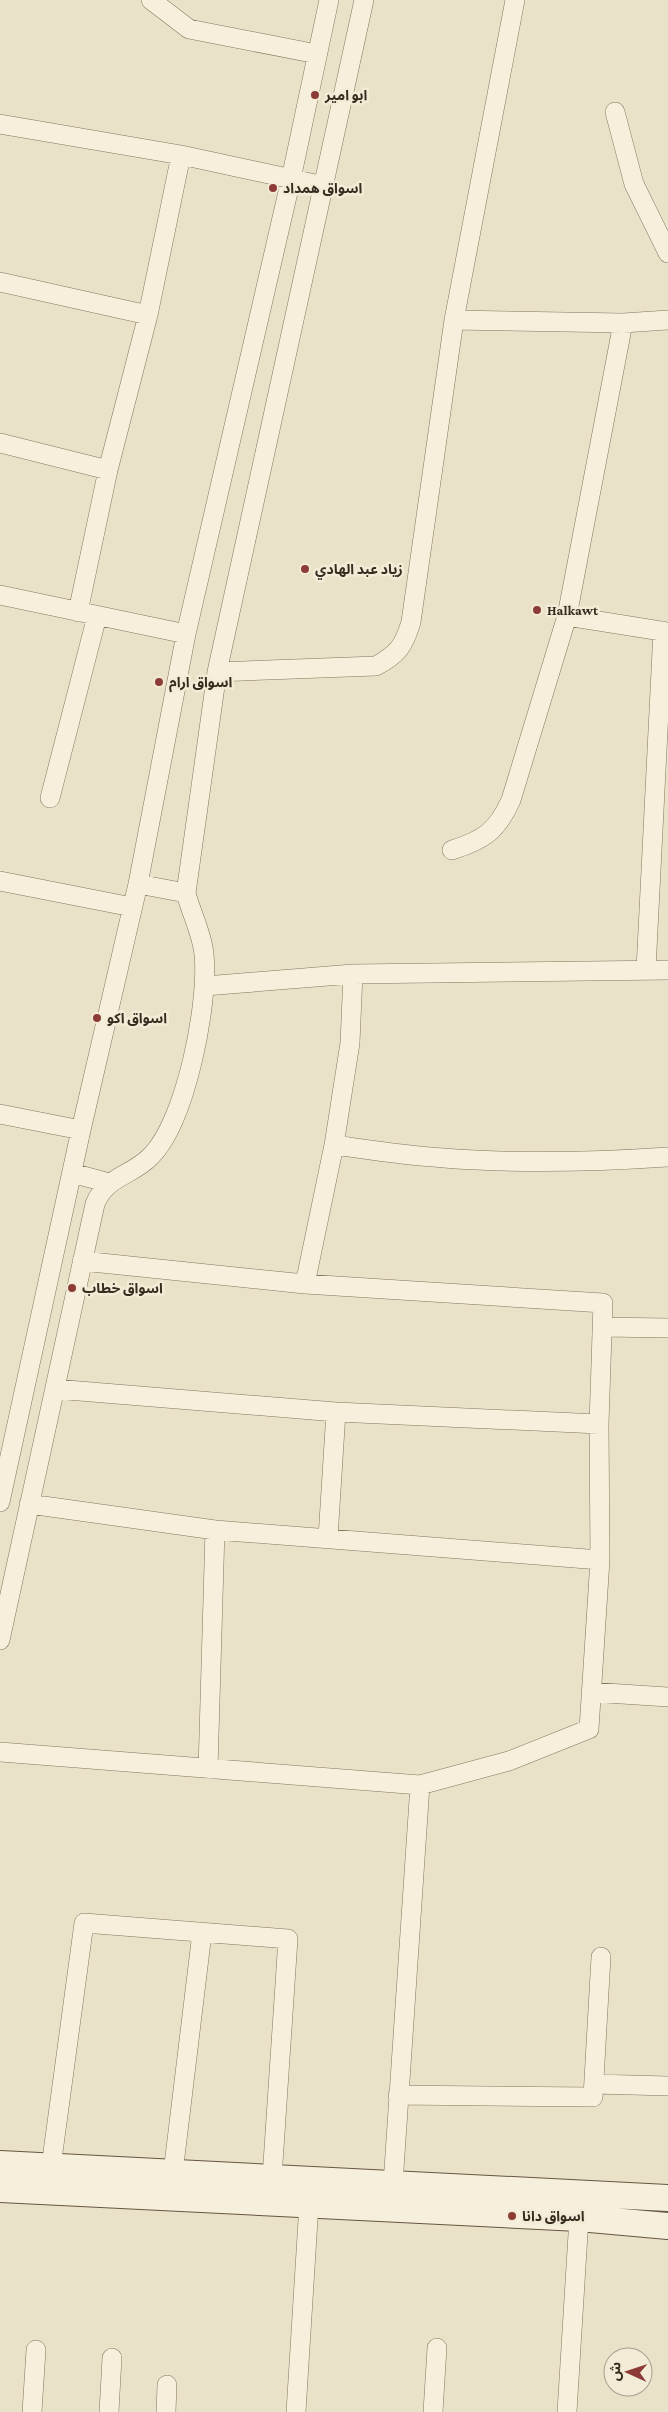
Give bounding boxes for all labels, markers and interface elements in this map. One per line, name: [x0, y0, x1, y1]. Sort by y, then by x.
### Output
place label: ابو امير: [324, 87, 367, 104]
marker: ابو امير: [309, 89, 321, 101]
place label: اسواق همداد: [283, 180, 363, 196]
marker: اسواق همداد: [267, 182, 279, 194]
place label: زياد عبد الهادي: [315, 561, 403, 580]
marker: زياد عبد الهادي: [299, 563, 311, 575]
place label: Halkawt: [547, 602, 599, 618]
marker: Halkawt: [531, 604, 543, 616]
place label: اسواق ارام: [169, 674, 232, 693]
marker: اسواق ارام: [153, 676, 165, 688]
place label: اسواق اكو: [107, 1010, 167, 1026]
marker: اسواق اكو: [91, 1012, 103, 1024]
place label: اسواق خطاب: [82, 1280, 163, 1296]
marker: اسواق خطاب: [66, 1282, 78, 1294]
place label: اسواق دانا: [522, 2208, 585, 2224]
marker: اسواق دانا: [506, 2210, 518, 2222]
north arrow: [603, 2347, 653, 2397]
text: ش: [607, 2361, 624, 2381]

